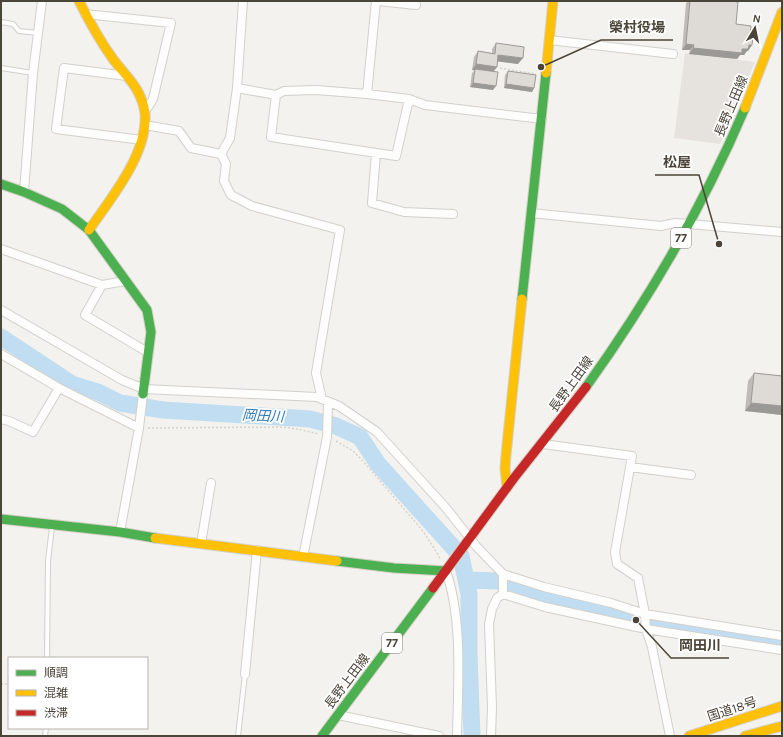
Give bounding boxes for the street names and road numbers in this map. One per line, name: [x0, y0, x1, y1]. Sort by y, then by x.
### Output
street label: 長野上田線: [711, 73, 751, 139]
road number: 77: [671, 228, 691, 248]
street label: 長野上田線: [546, 353, 596, 415]
road number: 77: [382, 633, 402, 653]
street label: 長野上田線: [321, 651, 373, 711]
street label: 国道18号: [705, 694, 759, 724]

